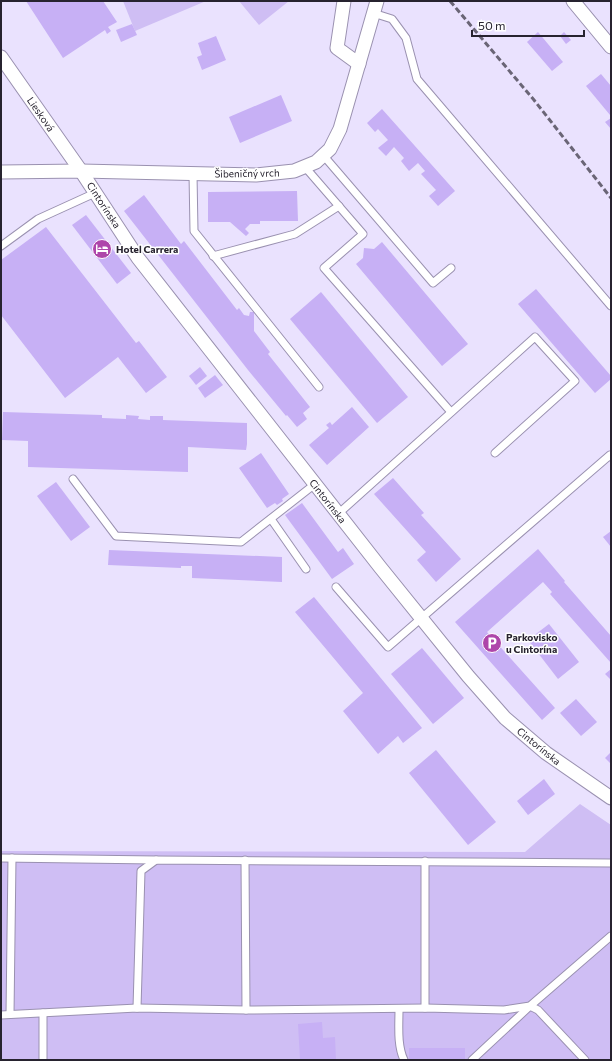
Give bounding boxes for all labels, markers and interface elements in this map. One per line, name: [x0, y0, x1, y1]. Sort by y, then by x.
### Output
scale bar: [472, 12, 584, 38]
text: 50 m: [478, 18, 506, 32]
street label: Liesková: [25, 94, 57, 134]
street label: Šibeničný vrch: [214, 166, 280, 180]
street label: Cintorínska: [85, 180, 123, 230]
hotel icon: Hotel Carrera: [91, 238, 113, 260]
place label: Hotel Carrera: [116, 243, 178, 255]
street label: Cintorínska: [307, 477, 349, 525]
place label: Parkovisko u Cintorína: [506, 631, 557, 655]
parking icon: Parkovisko u Cintorína: [481, 632, 503, 654]
street label: Cintorínska: [515, 725, 563, 767]

